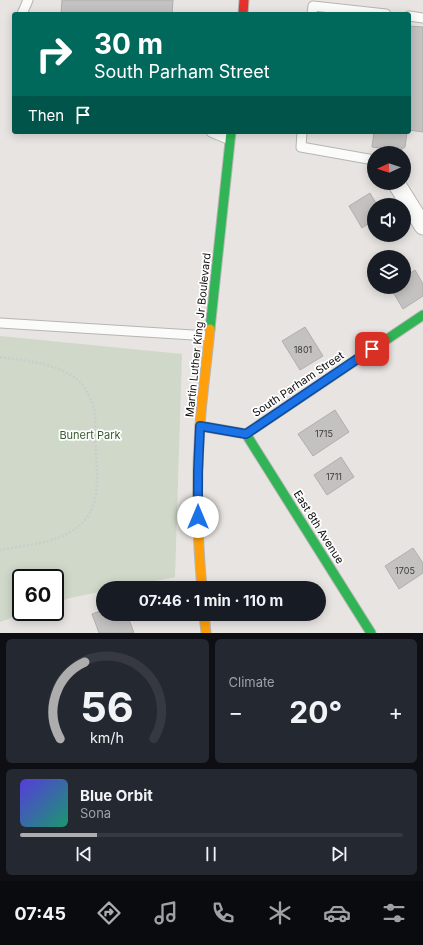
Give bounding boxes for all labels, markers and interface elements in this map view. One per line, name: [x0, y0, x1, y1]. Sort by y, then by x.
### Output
text: 30 m: [94, 27, 163, 61]
icon: right: [28, 28, 80, 80]
text: South Parham Street: [94, 61, 270, 82]
icon: arrive: [72, 104, 94, 126]
text: Then: [28, 106, 64, 125]
north arrow: [367, 146, 411, 190]
map controls: [367, 146, 411, 294]
button: sound: [367, 198, 411, 242]
button: layers: [367, 250, 411, 294]
street label: Martin Luther King Jr Boulevard: [182, 252, 214, 418]
pin: [355, 332, 389, 366]
icon: arrive: [361, 338, 383, 360]
house number: 1801: [294, 344, 312, 355]
street label: South Parham Street: [250, 348, 347, 420]
park label: Bunert Park: [59, 428, 121, 442]
house number: 1715: [315, 428, 333, 439]
house number: 1711: [326, 471, 342, 482]
street label: East 8th Avenue: [291, 488, 347, 566]
position arrow: [177, 496, 219, 538]
house number: 1705: [395, 565, 415, 576]
speed limit sign: 60: [12, 569, 64, 621]
text: 07:46 · 1 min · 110 m: [139, 591, 283, 610]
text: Climate: [229, 674, 275, 690]
text: 56: [80, 682, 134, 732]
text: 20°: [289, 694, 342, 730]
text: −: [229, 699, 243, 725]
text: +: [388, 699, 403, 725]
text: km/h: [90, 729, 124, 746]
text: Blue Orbit: [80, 786, 153, 805]
text: Sona: [80, 805, 111, 821]
icon: previous: [73, 843, 95, 865]
icon: pause: [200, 843, 222, 865]
icon: next: [328, 843, 350, 865]
icon: directions: [95, 899, 123, 927]
icon: music: [152, 899, 180, 927]
icon: phone: [209, 899, 237, 927]
icon: climate: [266, 899, 294, 927]
icon: car: [323, 899, 351, 927]
icon: filters: [380, 899, 408, 927]
text: 07:45: [15, 903, 66, 924]

